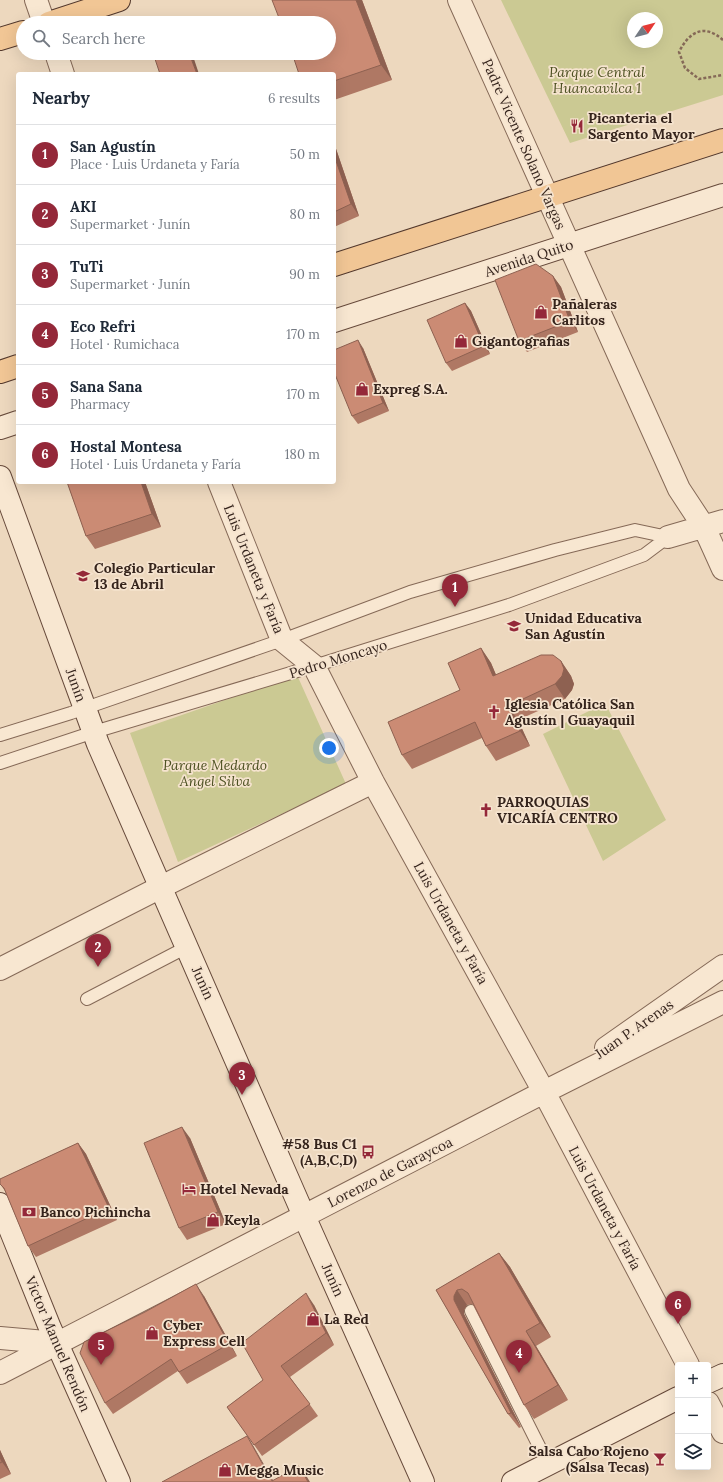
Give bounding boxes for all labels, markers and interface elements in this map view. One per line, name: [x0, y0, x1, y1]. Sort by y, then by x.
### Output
north arrow: [627, 12, 663, 48]
search box: [16, 16, 336, 60]
icon: search: [30, 27, 52, 49]
text: Search here: [62, 29, 145, 48]
street label: Padre Vicente Solano Vargas: [478, 56, 570, 232]
park label: Parque Central Huancavilca 1: [549, 63, 645, 97]
text: Nearby: [32, 87, 90, 109]
text: 6 results: [268, 90, 320, 107]
place label: Picanteria el Sargento Mayor: [588, 109, 695, 143]
restaurant icon: Picanteria el Sargento Mayor: [569, 118, 585, 134]
text: San Agustín: [70, 137, 156, 156]
text: 1: [42, 146, 48, 163]
text: 50 m: [290, 146, 320, 163]
text: Place · Luis Urdaneta y Faría: [70, 156, 240, 173]
text: AKI: [70, 197, 97, 216]
text: 2: [42, 206, 48, 223]
text: 80 m: [290, 206, 320, 223]
text: Supermarket · Junín: [70, 216, 190, 233]
street label: Avenida Quito: [481, 235, 576, 281]
text: TuTi: [70, 257, 103, 276]
text: 3: [41, 266, 49, 283]
text: 90 m: [289, 266, 320, 283]
text: Supermarket · Junín: [70, 276, 190, 293]
place label: Pañaleras Carlitos: [552, 295, 617, 329]
shop icon: Pañaleras Carlitos: [533, 304, 549, 320]
text: Eco Refri: [70, 317, 135, 336]
text: 4: [41, 326, 49, 343]
text: 170 m: [286, 326, 320, 343]
place label: Gigantografias: [472, 332, 570, 350]
shop icon: Gigantografias: [453, 333, 469, 349]
text: Hotel · Rumichaca: [70, 336, 179, 353]
text: Sana Sana: [70, 377, 142, 396]
place label: Expreg S.A.: [373, 380, 448, 398]
shop icon: Expreg S.A.: [354, 381, 370, 397]
text: 5: [41, 386, 49, 403]
text: 170 m: [286, 386, 320, 403]
text: Pharmacy: [70, 396, 130, 413]
text: Hostal Montesa: [70, 437, 182, 456]
text: 6: [41, 446, 49, 463]
text: 180 m: [285, 446, 320, 463]
text: Hotel · Luis Urdaneta y Faría: [70, 456, 241, 473]
street label: Luis Urdaneta y Faría: [220, 502, 288, 636]
place label: Colegio Particular 13 de Abril: [94, 559, 215, 593]
school or university icon: Colegio Particular 13 de Abril: [75, 568, 91, 584]
pin: 1: [442, 574, 468, 607]
place label: Unidad Educativa San Agustín: [525, 609, 642, 643]
school or university icon: Unidad Educativa San Agustín: [506, 618, 522, 634]
street label: Pedro Moncayo: [287, 636, 389, 682]
street label: Junín: [61, 665, 91, 705]
place label: Iglesia Católica San Agustín | Guayaquil: [505, 695, 635, 729]
church icon: Iglesia Católica San Agustín | Guayaquil: [486, 704, 502, 720]
your location: [319, 738, 339, 758]
park label: Parque Medardo Angel Silva: [163, 756, 267, 790]
place label: PARROQUIAS VICARÍA CENTRO: [497, 793, 618, 827]
church icon: PARROQUIAS VICARÍA CENTRO: [478, 802, 494, 818]
street label: Luis Urdaneta y Faría: [410, 858, 492, 988]
pin: 2: [85, 934, 111, 967]
street label: Junín: [187, 963, 218, 1003]
street label: Juan P. Arenas: [590, 995, 677, 1063]
pin: 3: [229, 1062, 255, 1095]
street label: Lorenzo de Garaycoa: [324, 1133, 456, 1211]
place label: #58 Bus C1 (A,B,C,D): [282, 1135, 357, 1169]
street label: Luis Urdaneta y Faría: [565, 1143, 645, 1273]
bus stop icon: #58 Bus C1 (A,B,C,D): [360, 1144, 376, 1160]
place label: Hotel Nevada: [200, 1180, 289, 1198]
hotel icon: Hotel Nevada: [181, 1181, 197, 1197]
place label: Banco Pichincha: [40, 1203, 151, 1221]
bank icon: Banco Pichincha: [21, 1204, 37, 1220]
place label: Keyla: [224, 1211, 261, 1229]
shop icon: Keyla: [205, 1212, 221, 1228]
street label: Junín: [317, 1260, 348, 1300]
street label: Victor Manuel Rendón: [21, 1273, 95, 1415]
pin: 6: [665, 1291, 691, 1324]
place label: La Red: [324, 1310, 369, 1328]
shop icon: La Red: [305, 1311, 321, 1327]
place label: Cyber Express Cell: [163, 1316, 246, 1350]
shop icon: Cyber Express Cell: [144, 1325, 160, 1341]
pin: 5: [88, 1332, 114, 1365]
pin: 4: [506, 1340, 532, 1373]
map controls: [675, 1362, 711, 1470]
button: +: [675, 1362, 711, 1398]
button: −: [675, 1398, 711, 1434]
button: layers: [675, 1434, 711, 1470]
place label: Salsa Cabo Rojeno (Salsa Tecas): [529, 1442, 649, 1476]
bar icon: Salsa Cabo Rojeno (Salsa Tecas): [652, 1451, 668, 1467]
place label: Megga Music: [236, 1461, 325, 1479]
shop icon: Megga Music: [217, 1462, 233, 1478]

